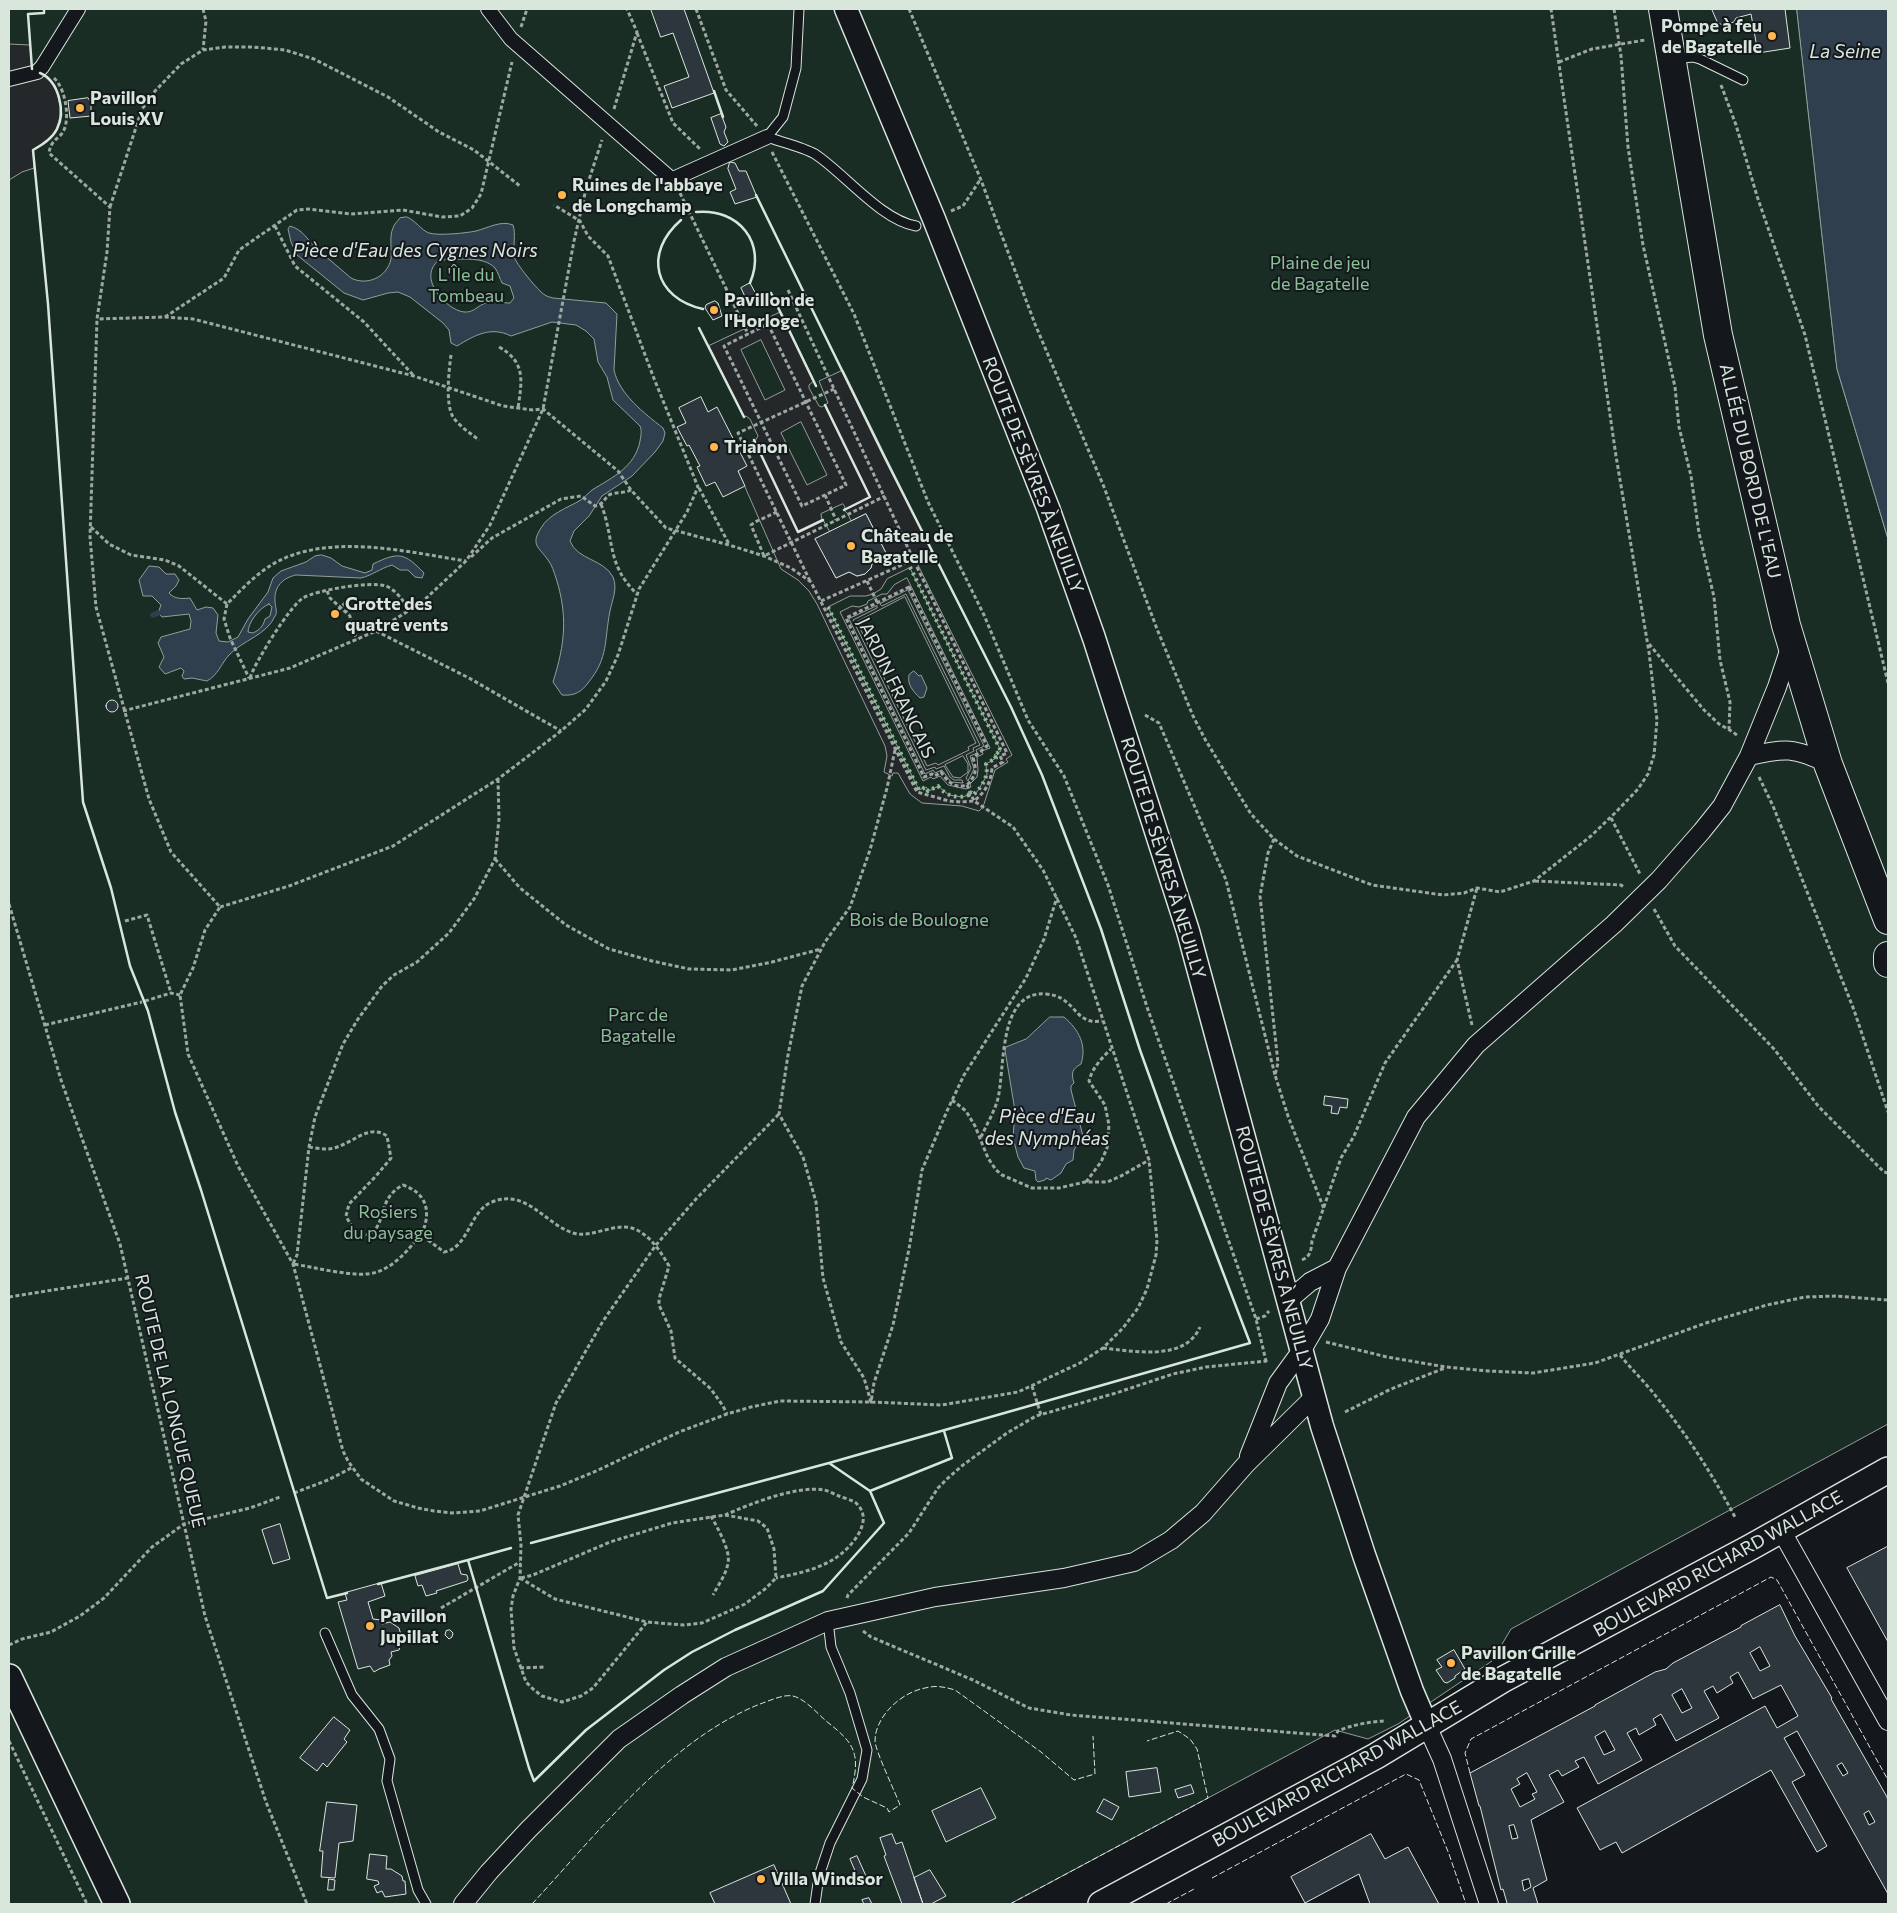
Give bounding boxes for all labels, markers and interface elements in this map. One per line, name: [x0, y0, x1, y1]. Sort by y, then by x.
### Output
place label: Pompe à feu de Bagatelle: [1661, 15, 1762, 58]
marker: Pompe à feu de Bagatelle: [1766, 30, 1778, 42]
water label: La Seine: [1809, 41, 1881, 63]
place label: Pavillon Louis XV: [90, 87, 164, 130]
marker: Pavillon Louis XV: [74, 102, 86, 114]
place label: Ruines de l'abbaye de Longchamp: [572, 174, 723, 216]
marker: Ruines de l'abbaye de Longchamp: [556, 189, 568, 201]
water label: Pièce d'Eau des Cygnes Noirs: [292, 240, 538, 262]
park label: Plaine de jeu de Bagatelle: [1270, 252, 1370, 294]
park label: L'Île du Tombeau: [428, 264, 504, 306]
place label: Pavillon de l'Horloge: [724, 289, 814, 332]
marker: Pavillon de l'Horloge: [708, 304, 720, 316]
street label: ROUTE DE SÈVRES À NEUILLY: [978, 354, 1088, 596]
street label: ALLÉE DU BORD DE L'EAU: [1715, 361, 1785, 581]
place label: Trianon: [724, 436, 788, 458]
marker: Trianon: [708, 441, 720, 453]
place label: Château de Bagatelle: [861, 525, 953, 568]
marker: Château de Bagatelle: [845, 540, 857, 552]
place label: Grotte des quatre vents: [345, 593, 448, 636]
marker: Grotte des quatre vents: [329, 608, 341, 620]
street label: JARDIN FRANCAIS: [853, 614, 939, 762]
street label: ROUTE DE SÈVRES À NEUILLY: [1116, 734, 1210, 982]
park label: Bois de Boulogne: [849, 909, 989, 931]
park label: Parc de Bagatelle: [600, 1004, 676, 1046]
water label: Pièce d'Eau des Nymphéas: [985, 1106, 1109, 1150]
street label: ROUTE DE SÈVRES À NEUILLY: [1231, 1124, 1317, 1372]
park label: Rosiers du paysage: [343, 1201, 433, 1244]
street label: ROUTE DE LA LONGUE QUEUE: [130, 1272, 210, 1530]
street label: BOULEVARD RICHARD WALLACE: [1590, 1486, 1846, 1642]
place label: Pavillon Jupillat: [380, 1605, 447, 1648]
marker: Pavillon Jupillat: [364, 1620, 376, 1632]
place label: Pavillon Grille de Bagatelle: [1461, 1642, 1576, 1685]
marker: Pavillon Grille de Bagatelle: [1445, 1657, 1457, 1669]
street label: BOULEVARD RICHARD WALLACE: [1209, 1696, 1465, 1852]
place label: Villa Windsor: [771, 1868, 883, 1890]
marker: Villa Windsor: [755, 1873, 767, 1885]

